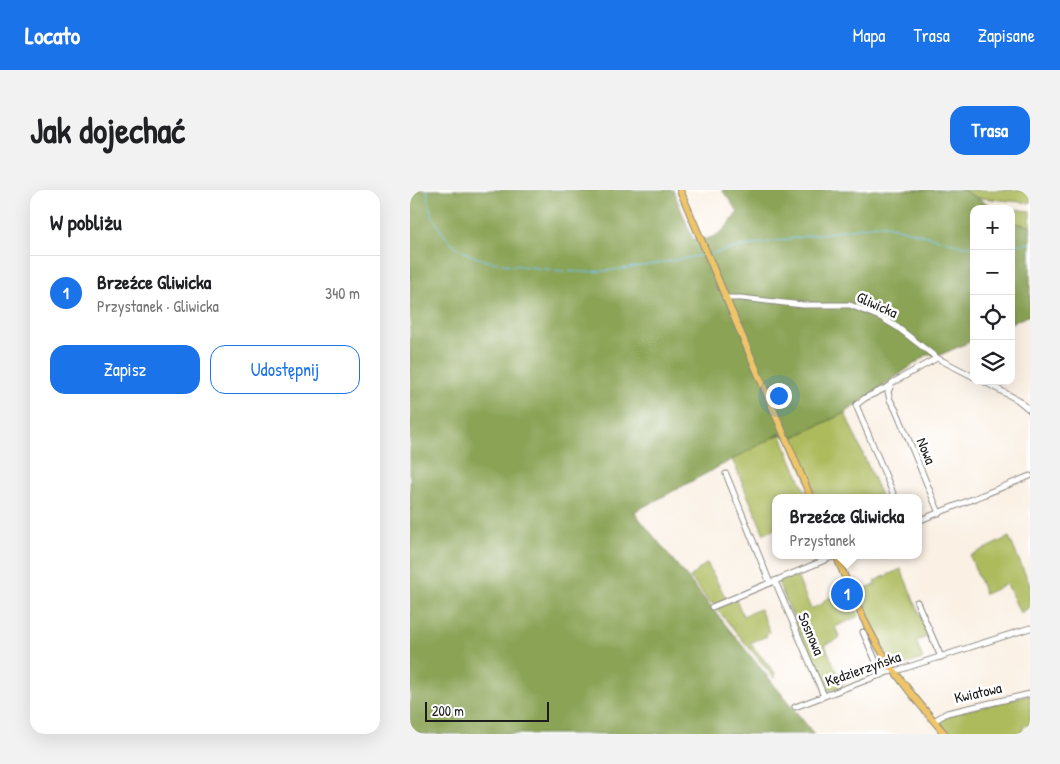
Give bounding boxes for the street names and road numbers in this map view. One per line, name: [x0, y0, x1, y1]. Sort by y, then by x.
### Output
street label: Gliwicka: [853, 286, 901, 323]
street label: Nowa: [912, 434, 941, 467]
street label: Sosnowa: [793, 609, 830, 658]
street label: Kędzierzyńska: [822, 646, 904, 691]
street label: Kwiatowa: [952, 677, 1004, 708]

